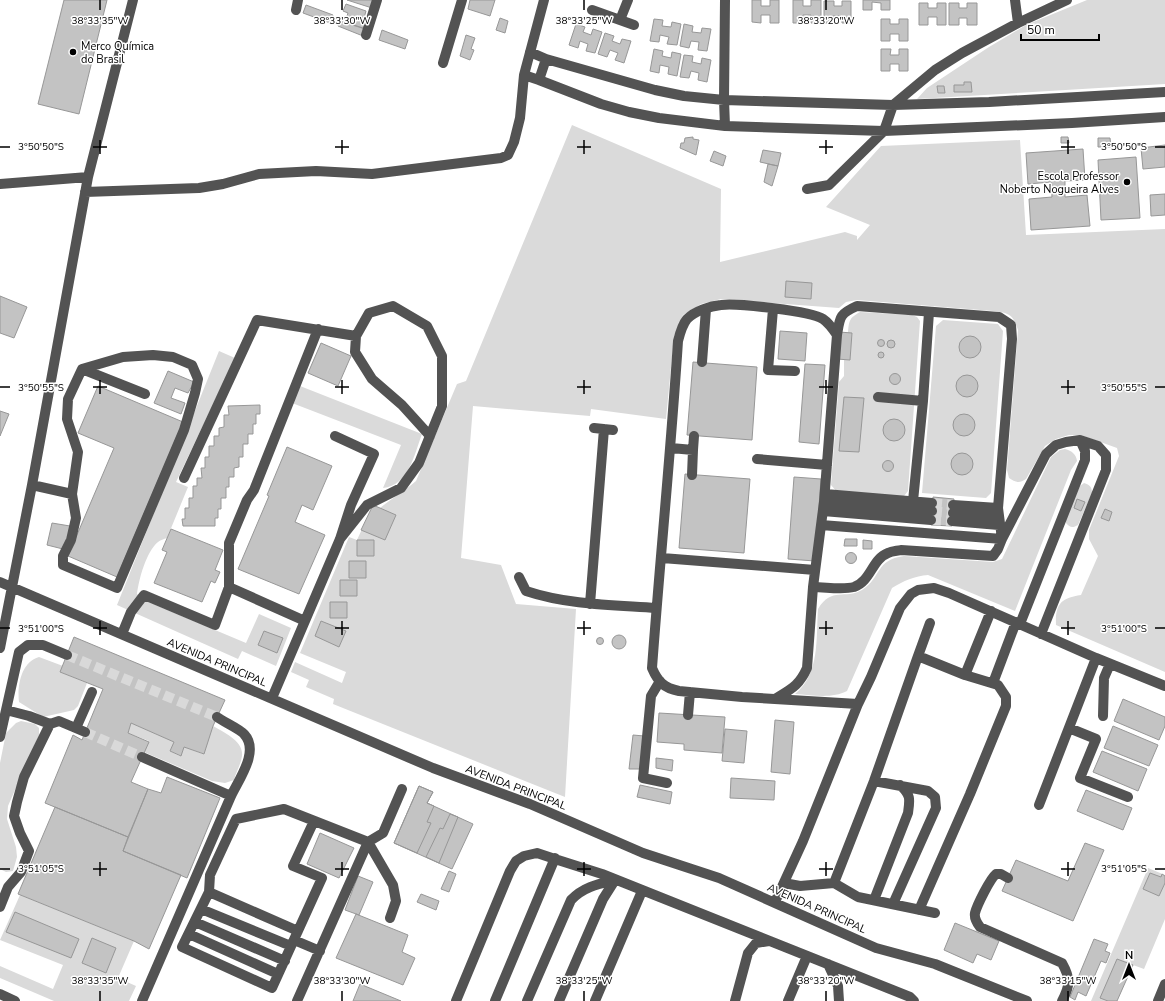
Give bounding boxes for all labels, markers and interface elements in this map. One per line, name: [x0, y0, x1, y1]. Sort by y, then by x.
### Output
text: 38°33'35"W: [72, 14, 128, 28]
text: 38°33'30"W: [314, 14, 370, 28]
text: 38°33'25"W: [556, 14, 612, 28]
text: 38°33'20"W: [798, 14, 854, 28]
scale bar: [1021, 16, 1099, 42]
text: 50 m: [1027, 22, 1055, 38]
place label: Merco Química do Brasil: [81, 39, 154, 67]
marker: Merco Química do Brasil: [68, 47, 78, 57]
text: 3°50'50"S: [18, 140, 64, 154]
text: 3°50'50"S: [1101, 140, 1147, 154]
place label: Escola Professor Noberto Nogueira Alves: [1000, 169, 1119, 197]
marker: Escola Professor Noberto Nogueira Alves: [1122, 177, 1132, 187]
text: 3°50'55"S: [18, 381, 64, 395]
text: 3°50'55"S: [1101, 381, 1147, 395]
text: 3°51'00"S: [18, 622, 64, 636]
text: 3°51'00"S: [1101, 622, 1147, 636]
street label: AVENIDA PRINCIPAL: [165, 635, 269, 690]
street label: AVENIDA PRINCIPAL: [463, 761, 568, 814]
text: 3°51'05"S: [18, 862, 64, 876]
text: 3°51'05"S: [1101, 862, 1147, 876]
street label: AVENIDA PRINCIPAL: [765, 880, 869, 937]
north arrow: [1109, 945, 1149, 985]
text: N: [1125, 948, 1133, 963]
text: 38°33'35"W: [72, 974, 128, 988]
text: 38°33'30"W: [314, 974, 370, 988]
text: 38°33'25"W: [556, 974, 612, 988]
text: 38°33'20"W: [798, 974, 854, 988]
text: 38°33'15"W: [1040, 974, 1096, 988]

